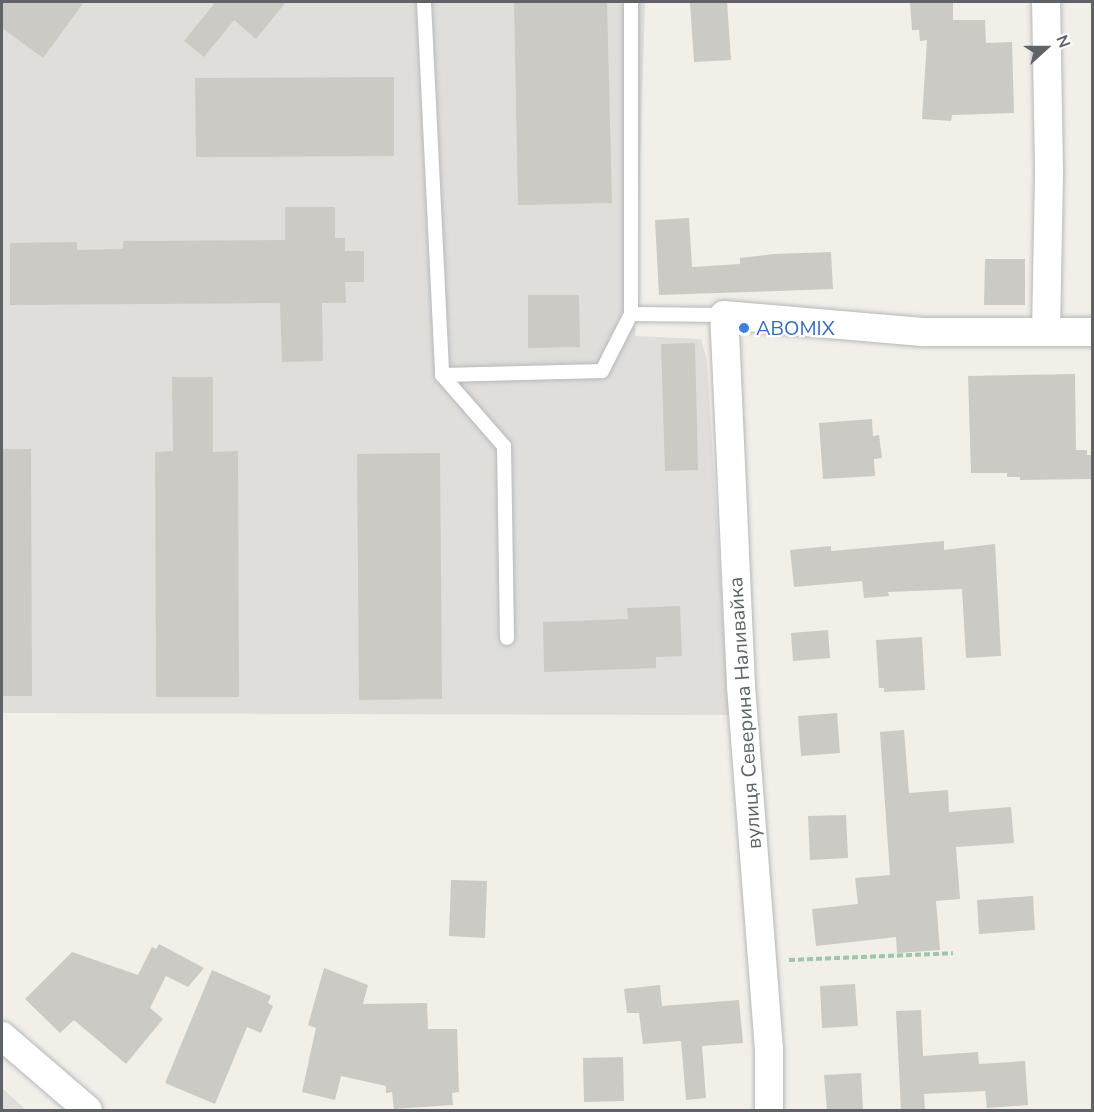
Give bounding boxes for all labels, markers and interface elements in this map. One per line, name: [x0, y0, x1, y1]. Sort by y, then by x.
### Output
north arrow: [1016, 18, 1076, 78]
text: N: [1050, 32, 1075, 51]
place label: ABOMIX: [756, 316, 835, 340]
marker: ABOMIX: [737, 321, 751, 335]
street label: вулиця Северина Наливайка: [724, 576, 766, 850]

